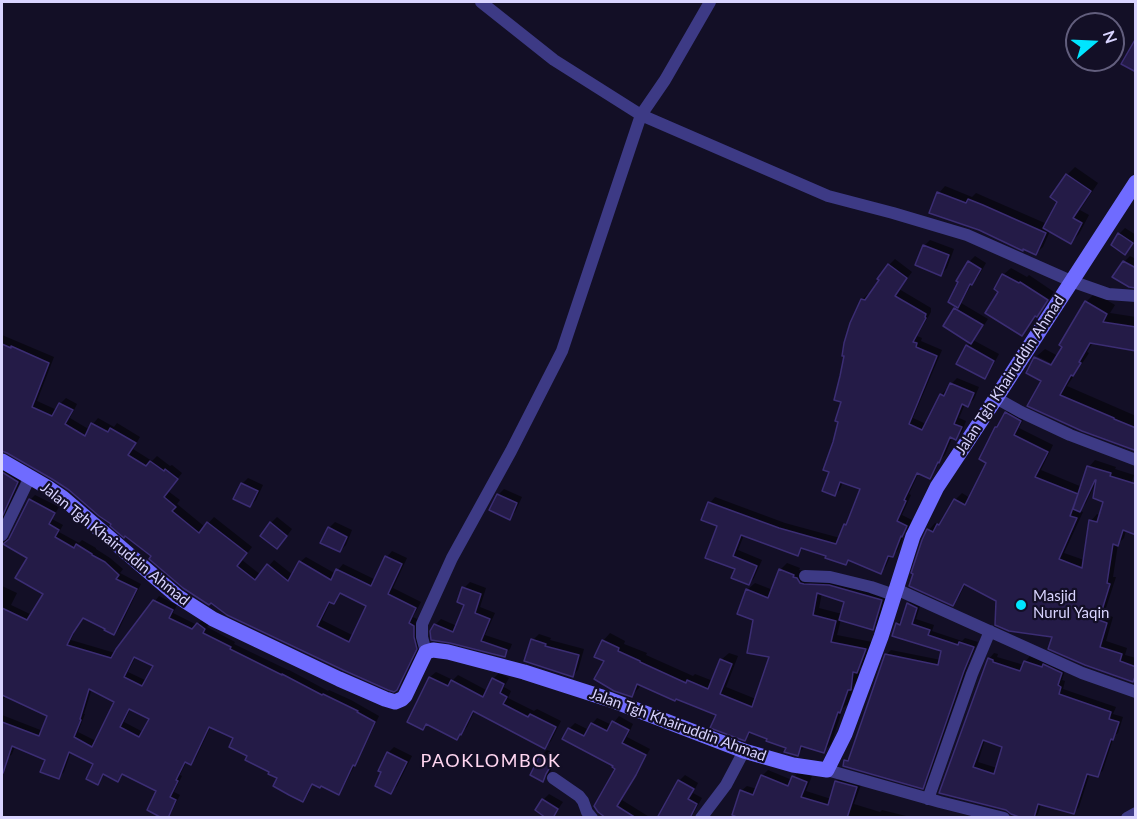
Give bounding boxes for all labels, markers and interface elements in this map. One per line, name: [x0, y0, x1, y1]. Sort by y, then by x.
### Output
north arrow: [1065, 12, 1125, 72]
text: N: [1100, 28, 1122, 46]
street label: Jalan Tgh Khairuddin Ahmad: [952, 292, 1068, 458]
street label: Jalan Tgh Khairuddin Ahmad: [37, 478, 193, 610]
place label: Masjid Nurul Yaqin: [1033, 587, 1109, 622]
marker: Masjid Nurul Yaqin: [1014, 598, 1028, 612]
street label: Jalan Tgh Khairuddin Ahmad: [587, 685, 769, 765]
district label: PAOKLOMBOK: [421, 750, 561, 772]

